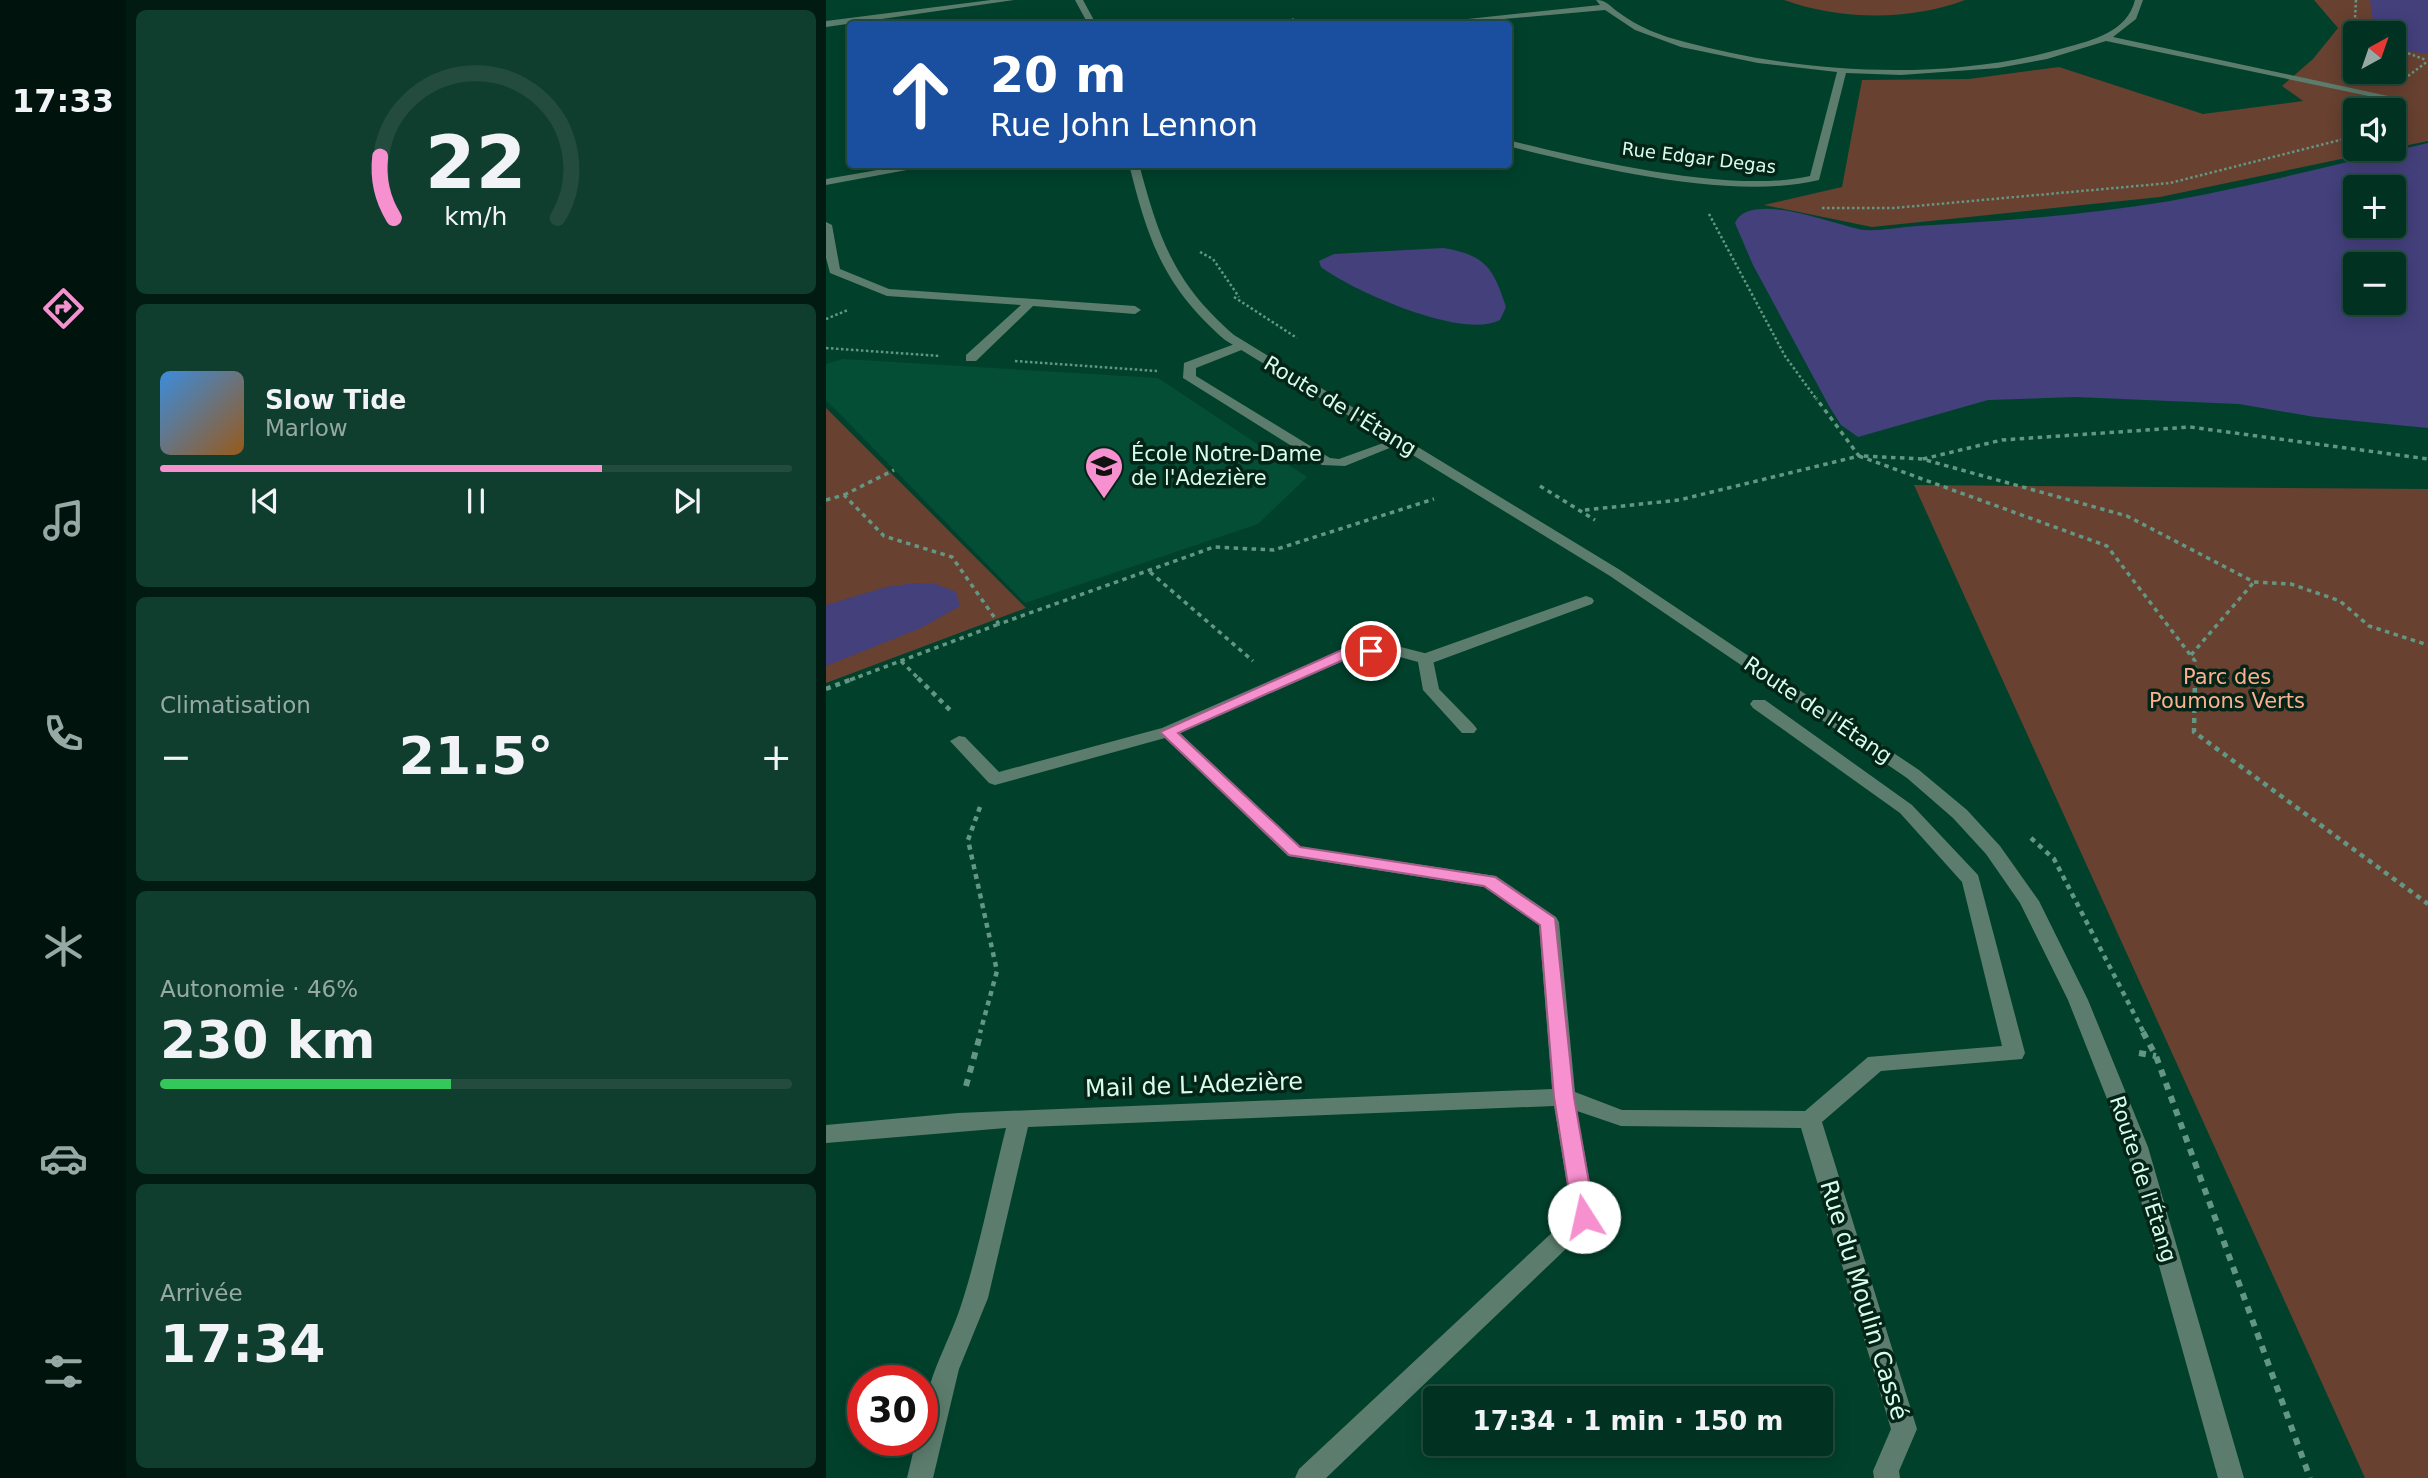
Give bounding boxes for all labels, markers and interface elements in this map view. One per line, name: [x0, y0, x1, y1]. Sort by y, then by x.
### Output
north arrow: [2343, 21, 2406, 84]
map controls: [2343, 21, 2406, 315]
text: 20 m: [990, 47, 1126, 104]
icon: ahead: [875, 49, 966, 140]
text: 17:33: [12, 82, 114, 120]
button: sound: [2343, 98, 2406, 161]
text: Rue John Lennon: [990, 106, 1258, 144]
text: 22: [425, 120, 527, 205]
street label: Rue Edgar Degas: [1621, 138, 1777, 177]
button: +: [2343, 175, 2406, 238]
text: km/h: [444, 202, 508, 231]
button: −: [2343, 252, 2406, 315]
icon: directions: [39, 284, 88, 333]
street label: Route de l'Étang: [1260, 350, 1421, 461]
text: Slow Tide: [265, 385, 406, 415]
text: Marlow: [265, 415, 348, 441]
place label: École Notre-Dame de l'Adezière: [1131, 441, 1322, 490]
school or university icon: École Notre-Dame de l'Adezière: [1083, 445, 1125, 500]
icon: previous: [246, 482, 284, 520]
icon: pause: [457, 482, 495, 520]
icon: next: [668, 482, 706, 520]
icon: music: [39, 496, 88, 545]
pin: [1341, 621, 1401, 681]
icon: arrive: [1352, 632, 1390, 670]
street label: Route de l'Étang: [1740, 651, 1897, 768]
park label: Parc des Poumons Verts: [2149, 665, 2305, 713]
text: Climatisation: [160, 692, 311, 718]
icon: phone: [39, 709, 88, 758]
text: 21.5°: [399, 726, 553, 786]
text: −: [160, 735, 192, 779]
text: +: [760, 735, 792, 779]
icon: climate: [39, 922, 88, 971]
text: Autonomie · 46%: [160, 976, 358, 1002]
text: 230 km: [160, 1010, 375, 1070]
street label: Mail de L'Adezière: [1085, 1067, 1303, 1103]
street label: Route de l'Étang: [2105, 1093, 2182, 1265]
icon: car: [39, 1134, 88, 1183]
street label: Rue du Moulin Cassé: [1814, 1177, 1914, 1423]
position arrow: [1547, 1180, 1621, 1254]
text: Arrivée: [160, 1280, 243, 1306]
text: 17:34: [160, 1314, 326, 1374]
icon: filters: [39, 1347, 88, 1396]
speed limit sign: 30: [847, 1365, 938, 1456]
text: 17:34 · 1 min · 150 m: [1473, 1406, 1783, 1436]

